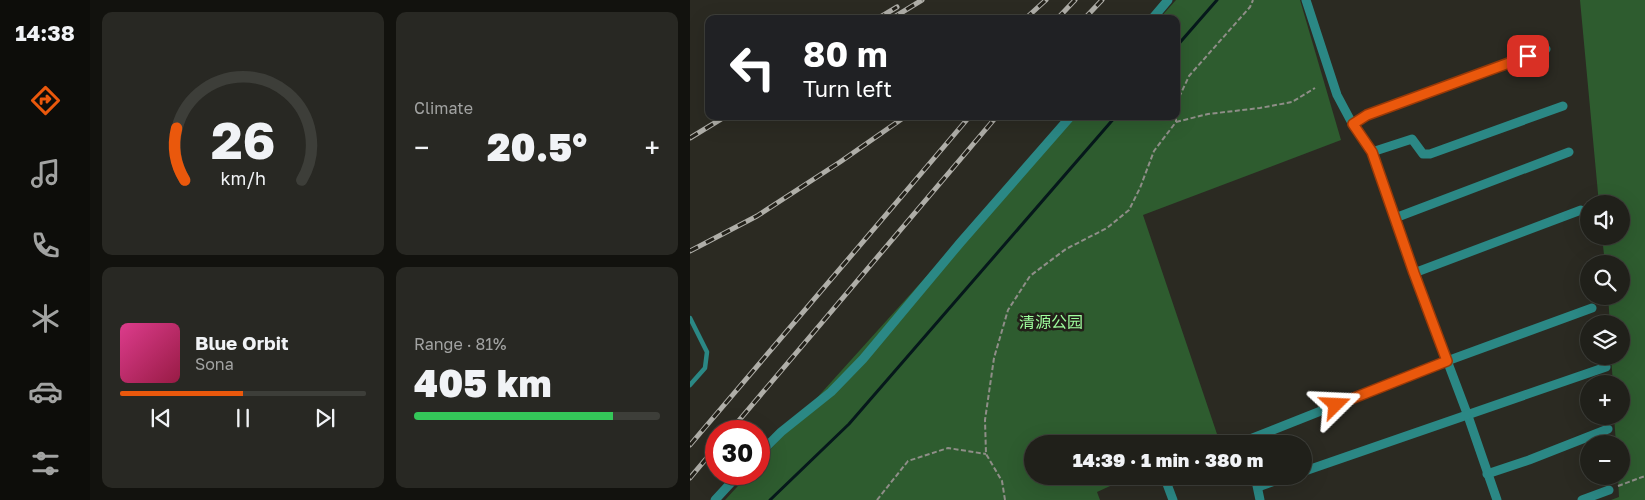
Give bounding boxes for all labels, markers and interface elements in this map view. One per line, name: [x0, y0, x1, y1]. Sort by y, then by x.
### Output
text: 14:38: [15, 19, 75, 46]
text: 80 m: [803, 33, 888, 75]
icon: left: [720, 35, 785, 100]
pin: [1507, 35, 1549, 77]
icon: arrive: [1514, 42, 1542, 70]
text: Turn left: [803, 75, 892, 102]
icon: directions: [28, 83, 63, 118]
text: Climate: [414, 98, 473, 118]
text: 26: [211, 108, 275, 170]
text: 20.5°: [487, 124, 587, 169]
text: −: [414, 131, 429, 164]
text: +: [645, 131, 660, 164]
icon: music: [28, 156, 63, 191]
text: km/h: [220, 167, 266, 189]
map controls: [1580, 195, 1630, 485]
button: sound: [1580, 195, 1630, 245]
icon: phone: [28, 228, 63, 263]
button: search: [1580, 255, 1630, 305]
icon: climate: [28, 301, 63, 336]
park label: 清源公园: [1019, 312, 1083, 332]
button: layers: [1580, 315, 1630, 365]
text: Blue Orbit: [195, 331, 289, 354]
text: Range · 81%: [414, 334, 506, 354]
text: Sona: [195, 354, 234, 374]
text: 405 km: [414, 360, 552, 405]
icon: car: [28, 374, 63, 409]
button: +: [1580, 375, 1630, 425]
position arrow: [1309, 378, 1361, 430]
icon: previous: [147, 404, 175, 432]
icon: pause: [229, 404, 257, 432]
icon: next: [311, 404, 339, 432]
speed limit sign: 30: [705, 420, 770, 485]
button: −: [1580, 435, 1630, 485]
icon: filters: [28, 446, 63, 481]
text: 14:39 · 1 min · 380 m: [1073, 448, 1263, 471]

